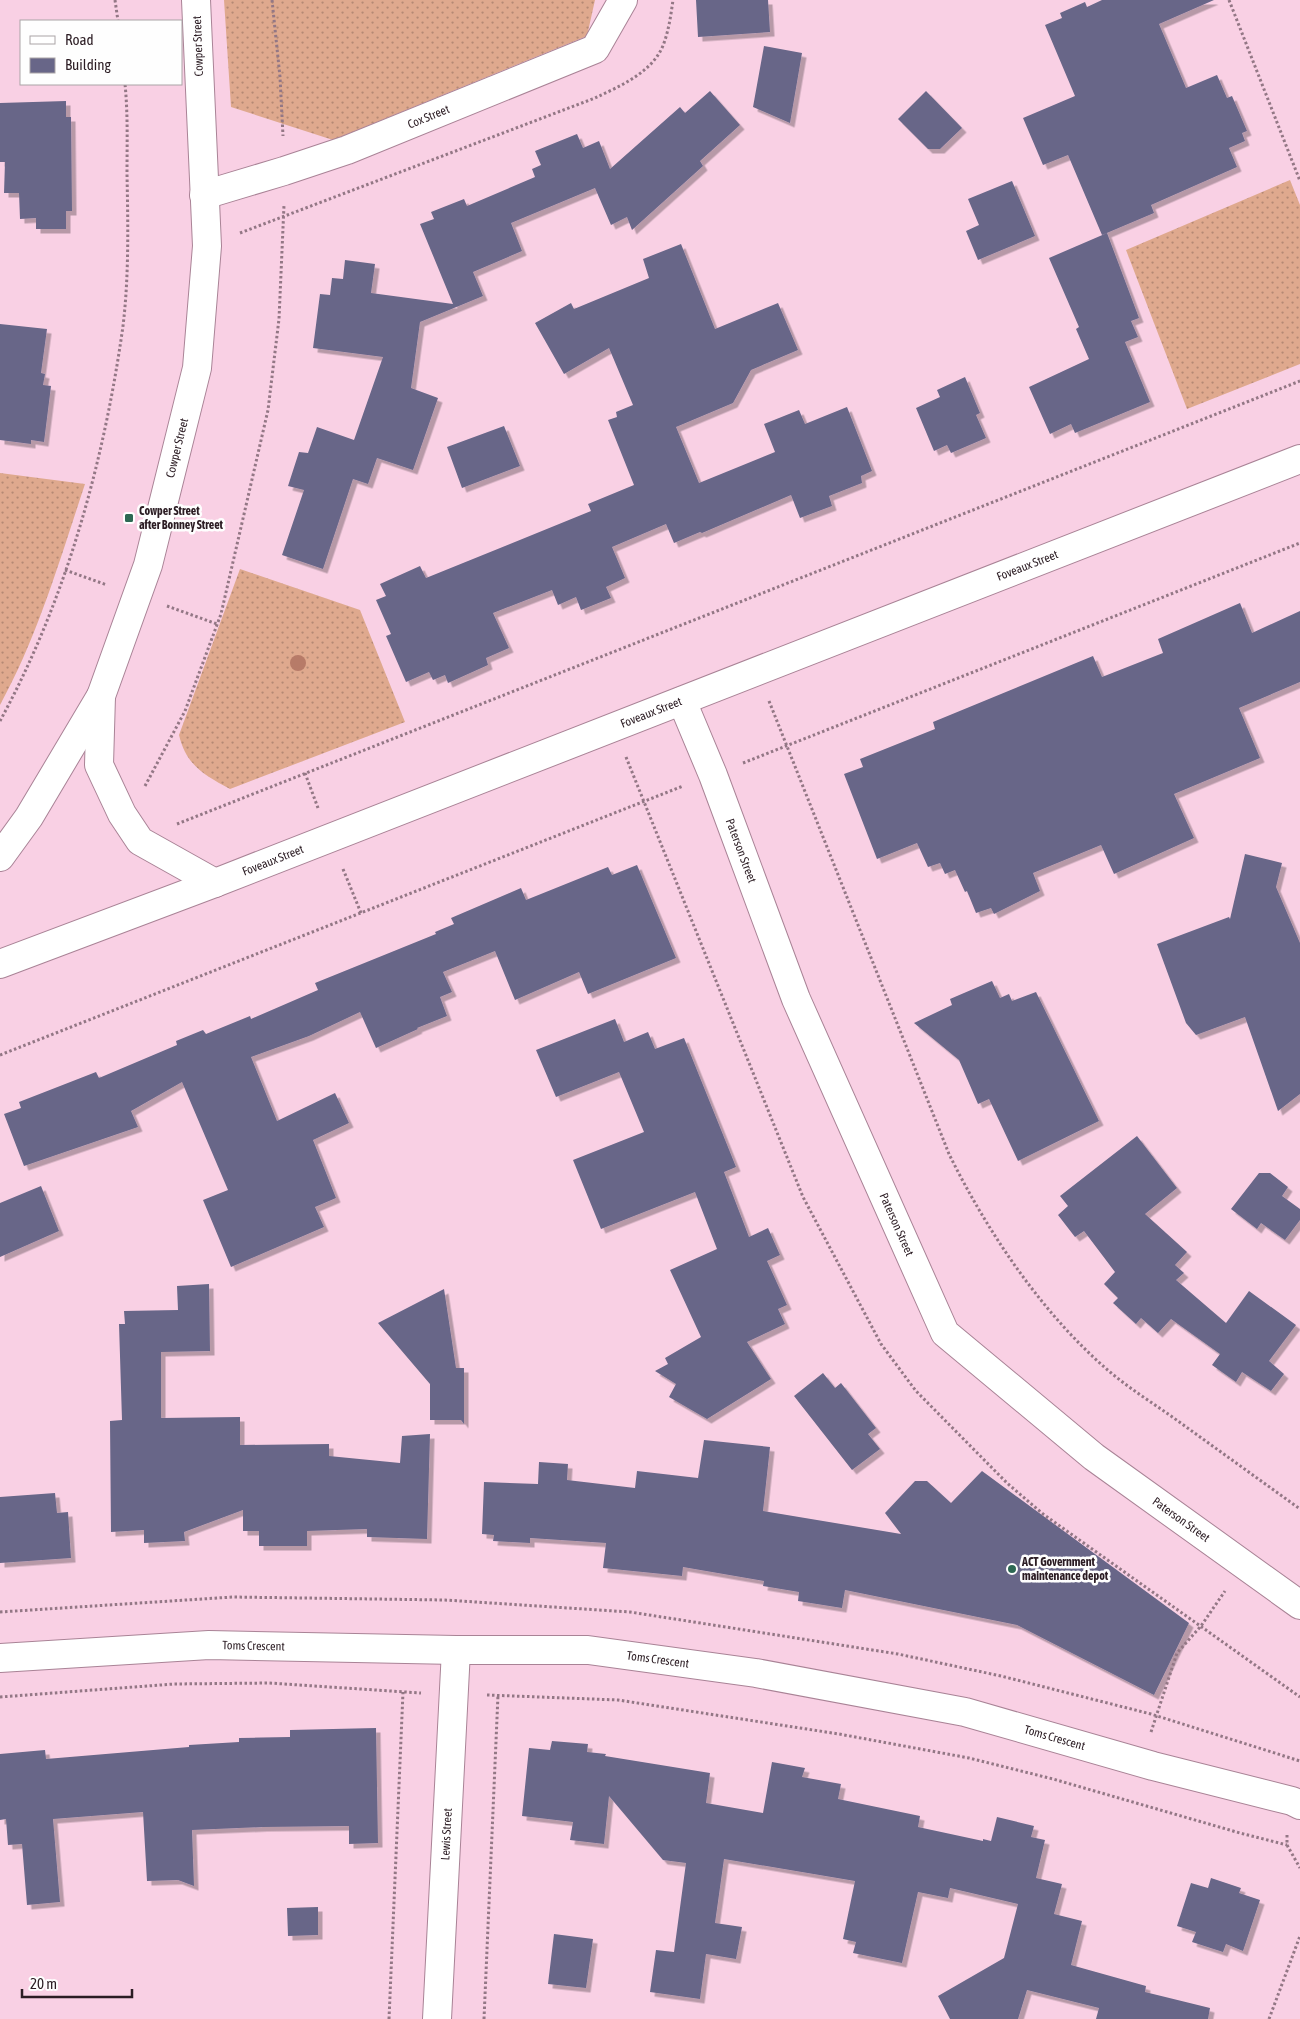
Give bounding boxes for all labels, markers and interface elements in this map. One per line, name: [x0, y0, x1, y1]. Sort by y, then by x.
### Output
street label: Cowper Street: [190, 15, 206, 77]
legend: [20, 20, 182, 85]
text: Road: [65, 31, 94, 48]
text: Building: [65, 56, 111, 73]
street label: Cox Street: [406, 102, 452, 132]
street label: Cowper Street: [163, 416, 191, 479]
place label: Cowper Street after Bonney Street: [139, 504, 224, 532]
marker: Cowper Street after Bonney Street: [123, 512, 135, 524]
street label: Foveaux Street: [995, 547, 1061, 584]
street label: Foveaux Street: [618, 694, 684, 731]
street label: Paterson Street: [723, 817, 760, 885]
street label: Foveaux Street: [240, 842, 306, 879]
street label: Paterson Street: [876, 1191, 917, 1259]
street label: Paterson Street: [1150, 1494, 1213, 1545]
place label: ACT Government maintenance depot: [1021, 1555, 1109, 1583]
marker: ACT Government maintenance depot: [1006, 1563, 1018, 1575]
street label: Toms Crescent: [222, 1638, 286, 1654]
street label: Toms Crescent: [626, 1648, 690, 1671]
street label: Toms Crescent: [1023, 1722, 1087, 1753]
street label: Lewis Street: [438, 1807, 455, 1861]
scale bar: [22, 1966, 132, 1998]
text: 20 m: [30, 1975, 57, 1992]

